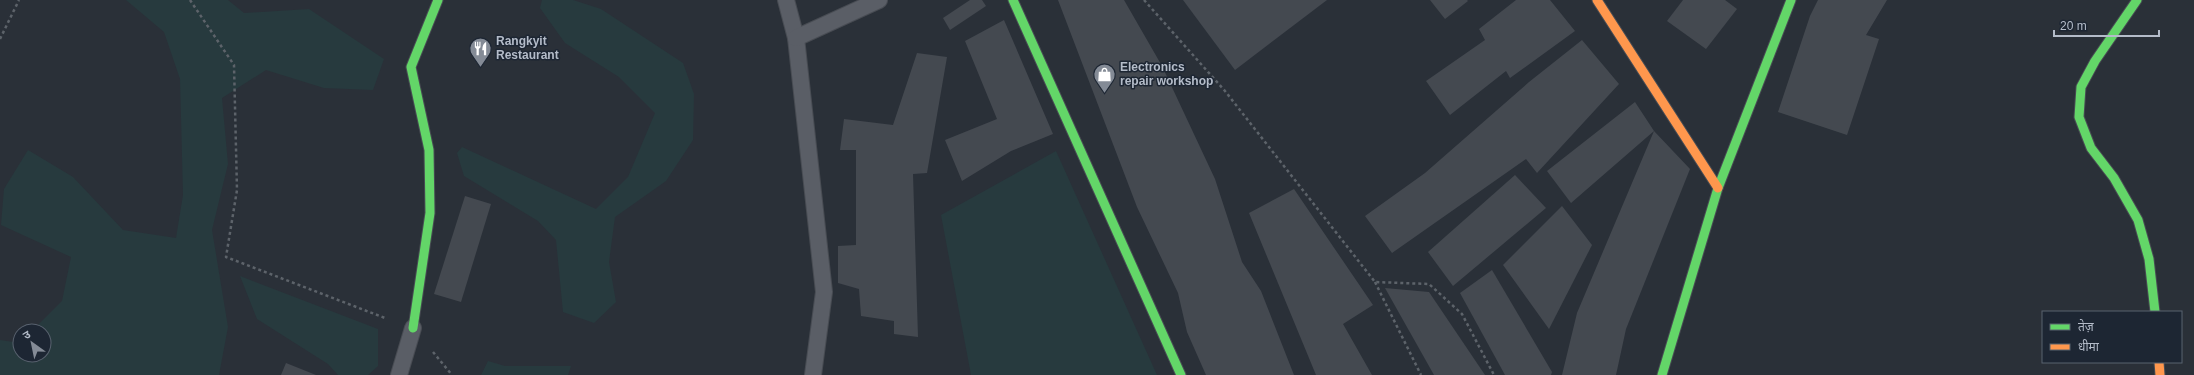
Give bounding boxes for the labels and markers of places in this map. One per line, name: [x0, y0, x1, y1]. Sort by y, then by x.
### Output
place label: Rangkyit Restaurant: [496, 34, 559, 62]
restaurant icon: Rangkyit Restaurant: [468, 35, 494, 68]
place label: Electronics repair workshop: [1120, 60, 1213, 88]
shop icon: Electronics repair workshop: [1091, 61, 1117, 94]

